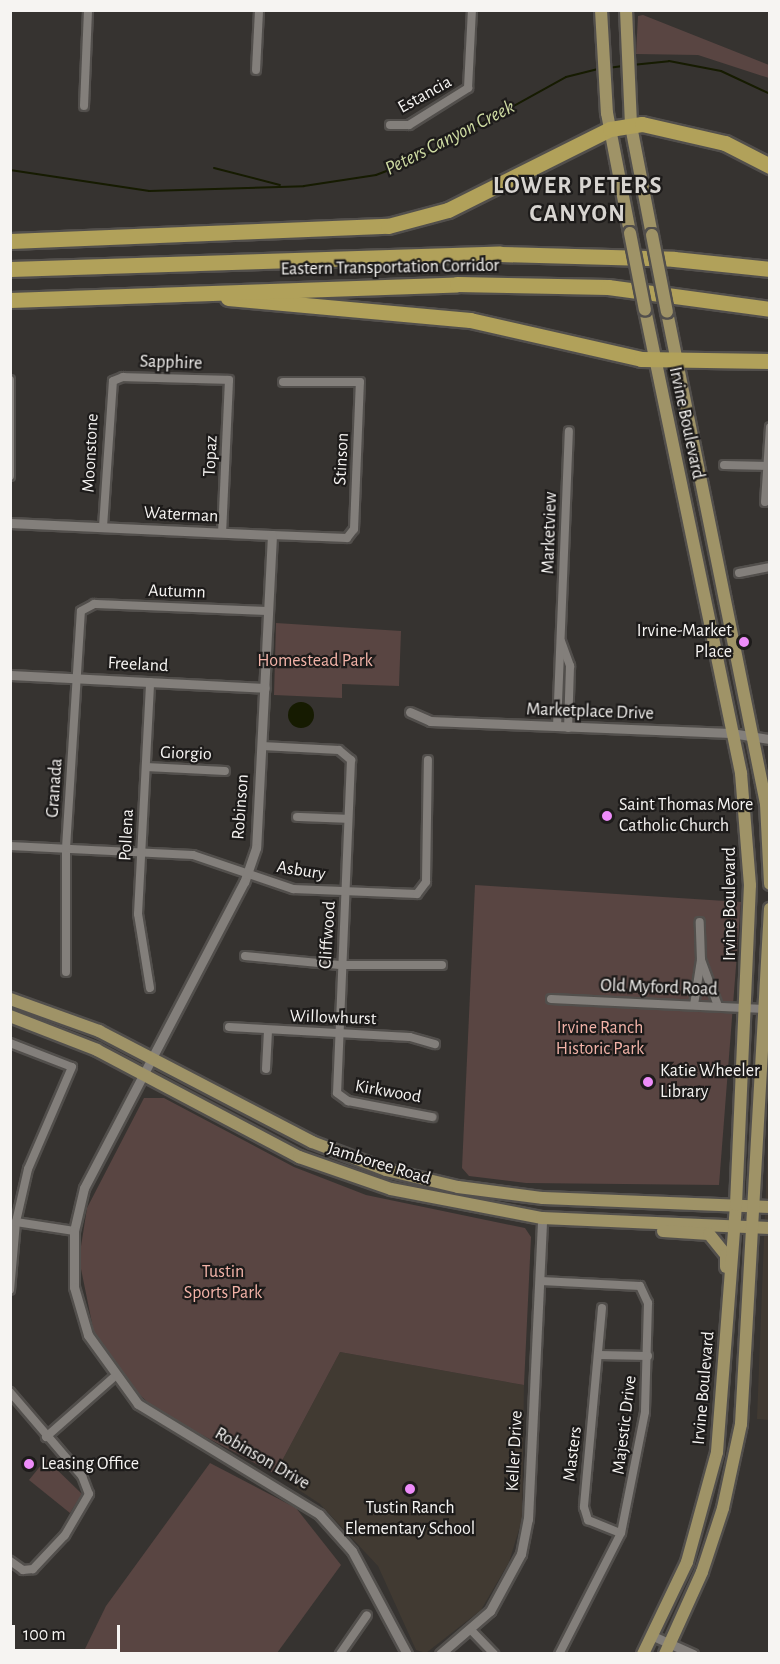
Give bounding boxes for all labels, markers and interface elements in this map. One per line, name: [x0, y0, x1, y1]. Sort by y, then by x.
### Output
street label: Estancia: [394, 71, 456, 119]
water label: Peters Canyon Creek: [381, 95, 519, 181]
district label: LOWER PETERS CANYON: [493, 173, 663, 229]
street label: Eastern Transportation Corridor: [280, 255, 500, 281]
street label: Sapphire: [139, 351, 203, 375]
street label: Irvine Boulevard: [664, 365, 708, 481]
street label: Moonstone: [78, 413, 104, 493]
street label: Stinson: [330, 432, 354, 486]
street label: Topaz: [199, 435, 223, 477]
street label: Marketview: [538, 491, 562, 575]
street label: Waterman: [143, 502, 219, 528]
street label: Autumn: [148, 580, 206, 604]
place label: Irvine-Market Place: [637, 621, 732, 664]
marker: Irvine-Market Place: [737, 635, 751, 649]
park label: Homestead Park: [257, 650, 373, 672]
street label: Freeland: [107, 653, 169, 677]
street label: Marketplace Drive: [526, 699, 654, 725]
street label: Giorgio: [160, 742, 212, 766]
street label: Granada: [42, 758, 68, 818]
street label: Robinson: [228, 773, 254, 841]
place label: Saint Thomas More Catholic Church: [619, 795, 753, 838]
street label: Pollena: [115, 808, 139, 862]
marker: Saint Thomas More Catholic Church: [600, 809, 614, 823]
street label: Irvine Boulevard: [719, 847, 741, 961]
street label: Asbury: [275, 856, 327, 886]
street label: Cliffwood: [315, 900, 341, 970]
street label: Old Myford Road: [600, 975, 718, 1001]
street label: Willowhurst: [289, 1006, 377, 1030]
park label: Irvine Ranch Historic Park: [556, 1018, 644, 1060]
place label: Katie Wheeler Library: [660, 1061, 760, 1104]
marker: Katie Wheeler Library: [641, 1075, 655, 1089]
street label: Kirkwood: [353, 1076, 423, 1108]
street label: Jamboree Road: [325, 1138, 433, 1190]
park label: Tustin Sports Park: [184, 1262, 262, 1304]
street label: Irvine Boulevard: [688, 1330, 720, 1446]
street label: Majestic Drive: [608, 1374, 642, 1476]
street label: Keller Drive: [502, 1410, 528, 1492]
street label: Robinson Drive: [211, 1423, 313, 1495]
street label: Masters: [559, 1425, 587, 1483]
place label: Leasing Office: [41, 1453, 139, 1475]
marker: Leasing Office: [22, 1457, 36, 1471]
marker: Tustin Ranch Elementary School: [403, 1482, 417, 1496]
place label: Tustin Ranch Elementary School: [345, 1498, 475, 1540]
scale bar: [15, 1613, 123, 1651]
text: 100 m: [23, 1626, 66, 1644]

